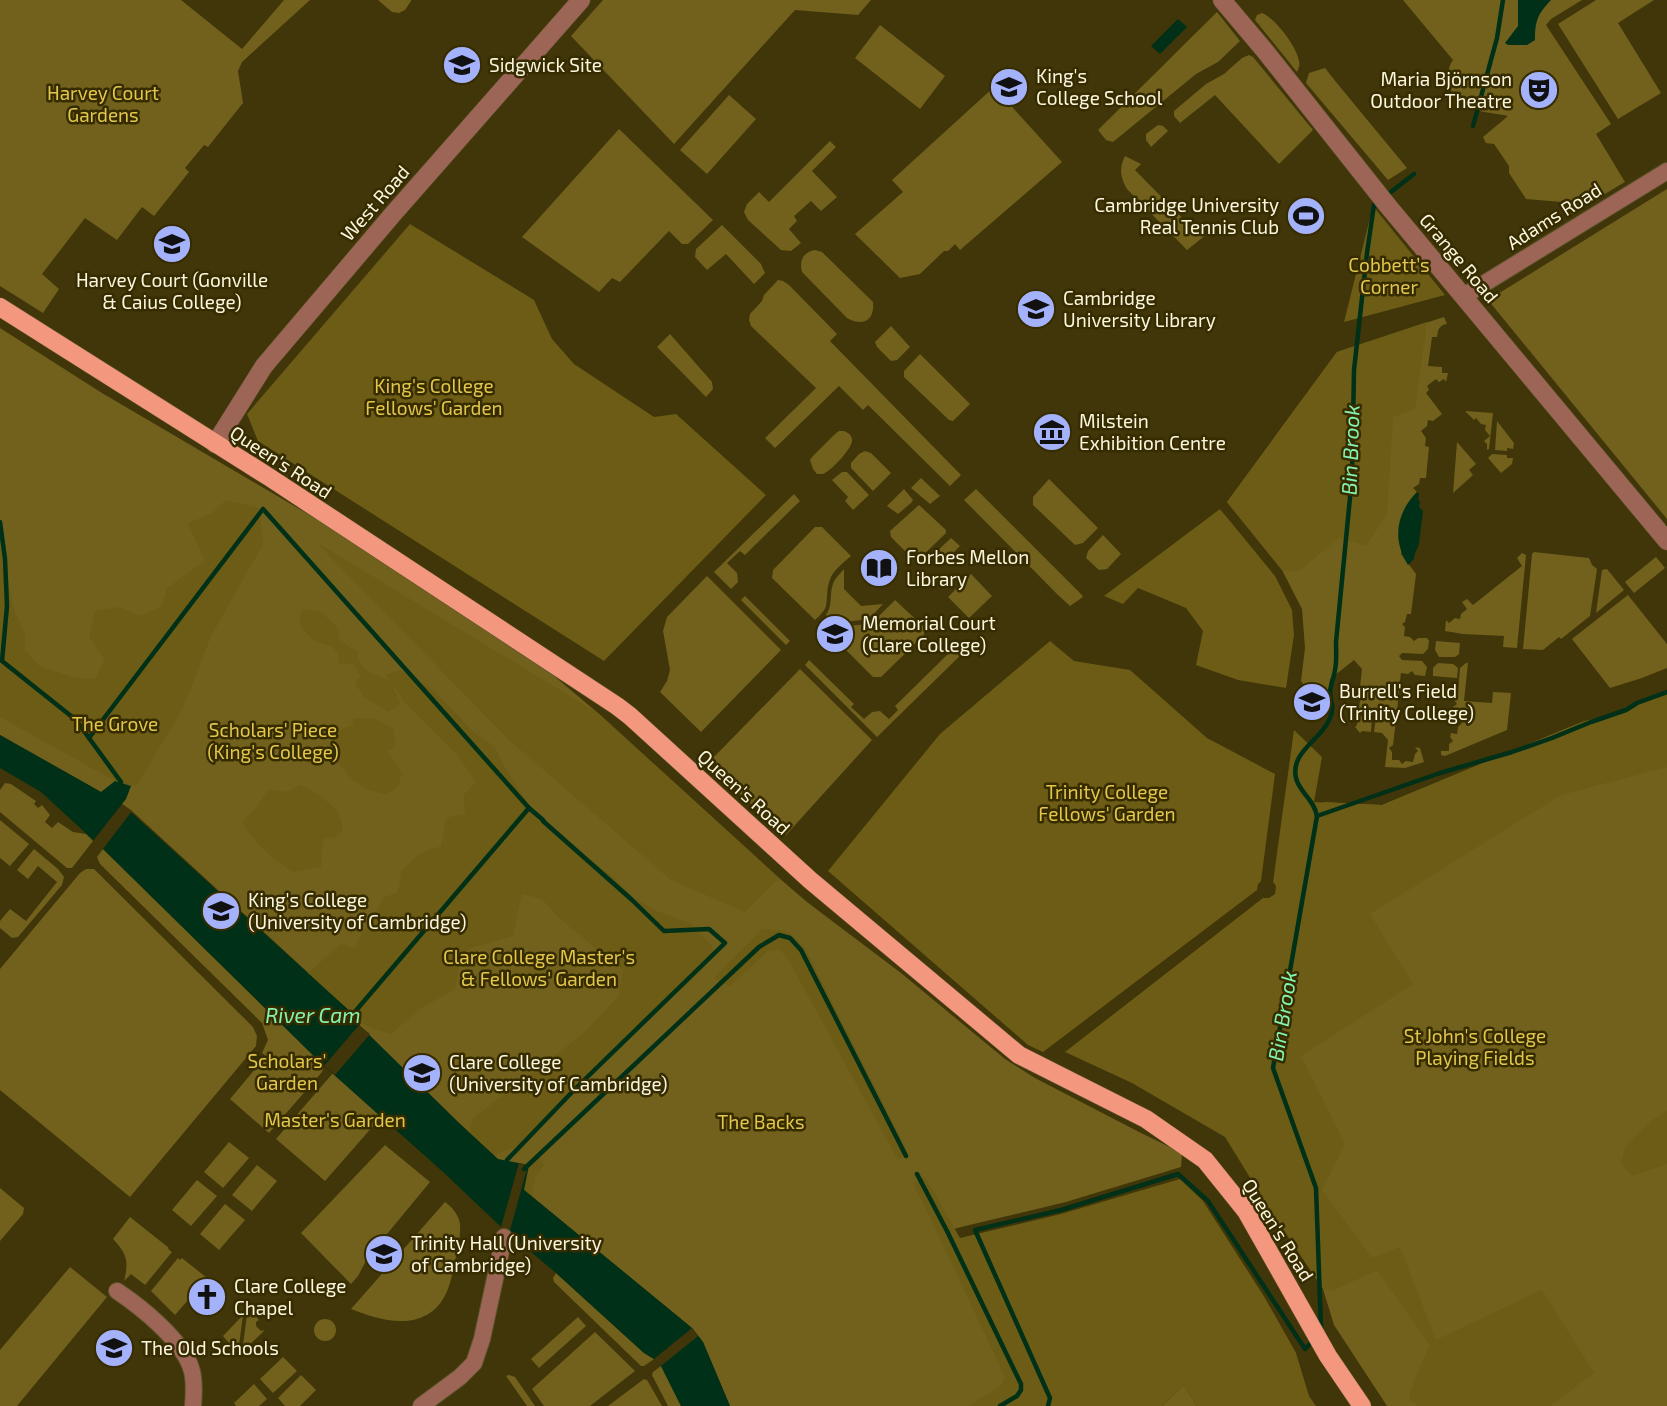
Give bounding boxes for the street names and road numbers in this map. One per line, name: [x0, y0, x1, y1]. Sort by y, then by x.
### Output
street label: West Road: [336, 160, 414, 245]
street label: Adams Road: [1502, 177, 1605, 254]
street label: Grange Road: [1415, 208, 1503, 307]
street label: Queen's Road: [226, 420, 336, 503]
street label: Queen's Road: [693, 744, 795, 839]
street label: Queen's Road: [1238, 1174, 1319, 1285]

